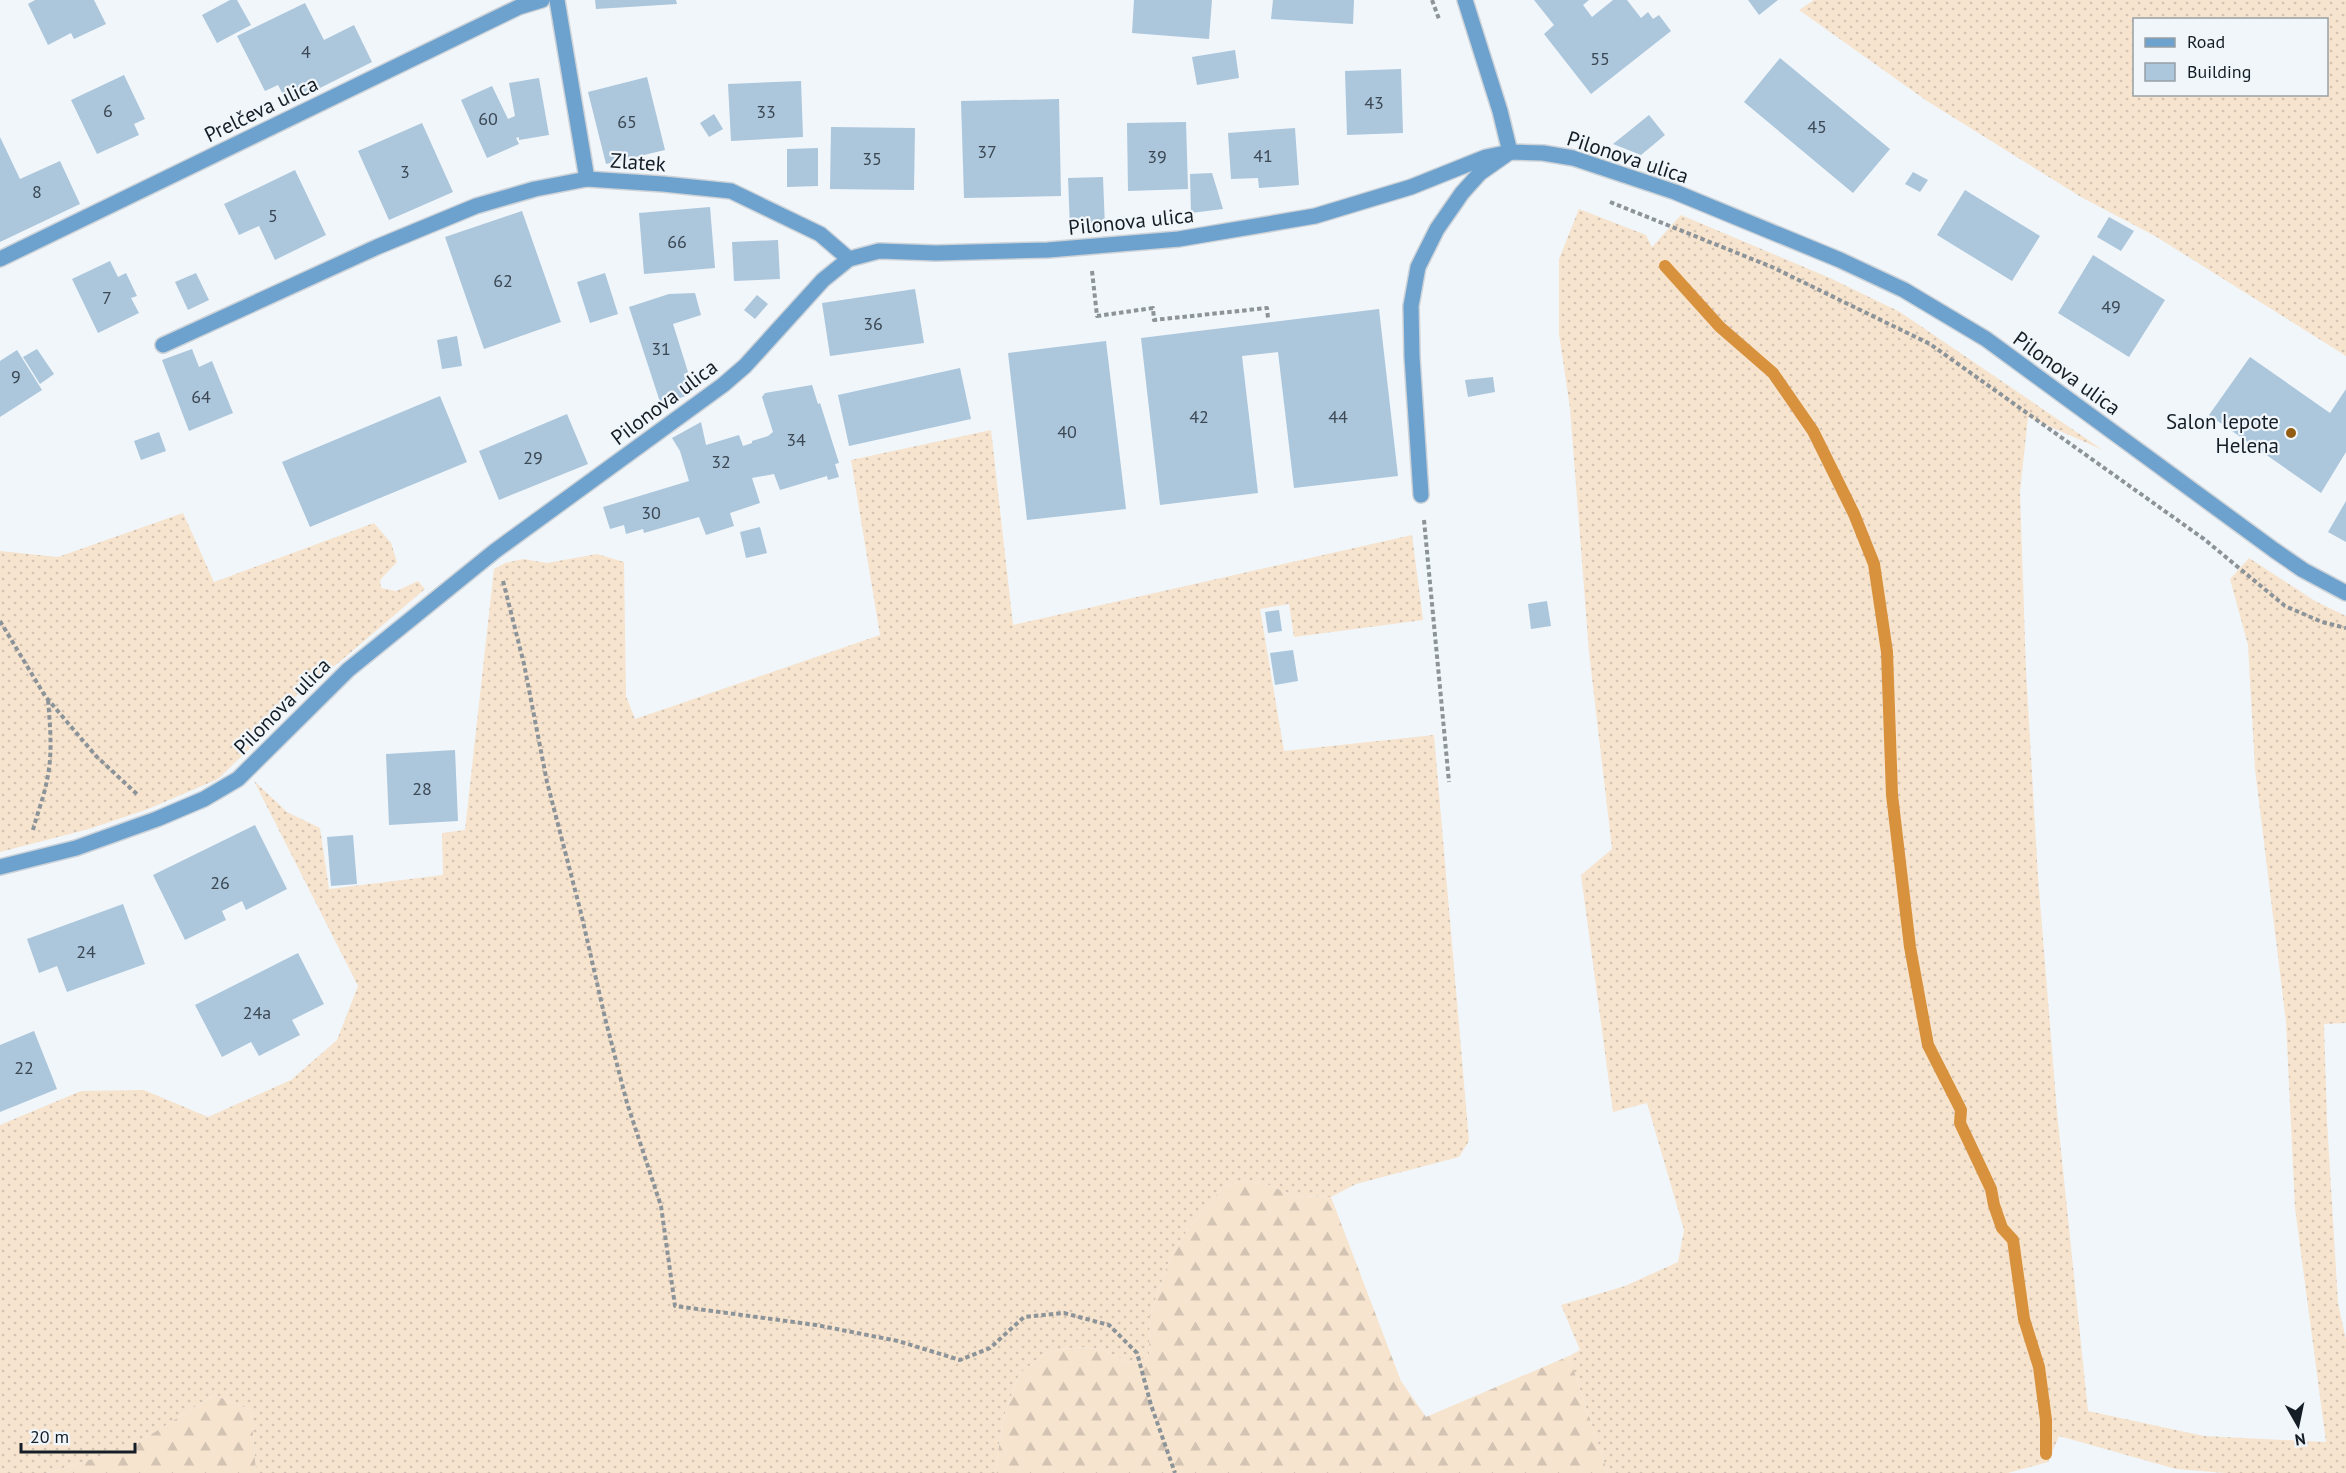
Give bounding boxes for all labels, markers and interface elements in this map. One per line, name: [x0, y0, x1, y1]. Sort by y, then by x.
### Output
legend: [2133, 18, 2328, 96]
text: Road: [2187, 30, 2225, 53]
house number: 4: [301, 40, 311, 63]
house number: 55: [1590, 47, 1610, 70]
text: Building: [2187, 60, 2251, 83]
street label: Prelčeva ulica: [200, 70, 322, 148]
house number: 43: [1364, 91, 1384, 114]
house number: 6: [103, 99, 113, 122]
house number: 33: [756, 100, 776, 123]
house number: 60: [478, 107, 498, 130]
house number: 65: [617, 110, 637, 133]
house number: 45: [1807, 115, 1827, 138]
street label: Pilonova ulica: [1564, 125, 1692, 189]
house number: 37: [977, 140, 997, 163]
house number: 41: [1253, 144, 1273, 167]
house number: 39: [1147, 145, 1167, 168]
street label: Zlatek: [609, 147, 667, 177]
house number: 35: [862, 147, 882, 170]
house number: 3: [400, 160, 410, 183]
house number: 8: [32, 180, 42, 203]
street label: Pilonova ulica: [1067, 201, 1195, 241]
house number: 5: [268, 204, 278, 227]
house number: 66: [667, 230, 687, 253]
house number: 62: [493, 269, 513, 292]
house number: 7: [102, 286, 112, 309]
house number: 49: [2101, 295, 2121, 318]
house number: 36: [863, 312, 883, 335]
street label: Pilonova ulica: [2008, 325, 2126, 421]
house number: 31: [651, 337, 671, 360]
street label: Pilonova ulica: [605, 353, 723, 451]
house number: 9: [11, 365, 21, 388]
house number: 64: [191, 385, 211, 408]
house number: 42: [1189, 405, 1209, 428]
house number: 44: [1328, 405, 1348, 428]
place label: Salon lepote Helena: [2166, 408, 2279, 459]
house number: 40: [1057, 420, 1077, 443]
marker: Salon lepote Helena: [2284, 426, 2298, 440]
house number: 34: [786, 428, 806, 451]
house number: 29: [523, 446, 543, 469]
house number: 32: [711, 450, 731, 473]
house number: 30: [641, 501, 661, 524]
street label: Pilonova ulica: [228, 652, 336, 760]
house number: 28: [412, 777, 432, 800]
house number: 26: [210, 871, 230, 894]
house number: 24: [76, 940, 96, 963]
house number: 24a: [243, 1001, 271, 1024]
house number: 22: [14, 1056, 34, 1079]
north arrow: [2268, 1395, 2328, 1455]
scale bar: [21, 1416, 135, 1454]
text: 20 m: [30, 1425, 69, 1448]
text: N: [2294, 1429, 2307, 1451]

